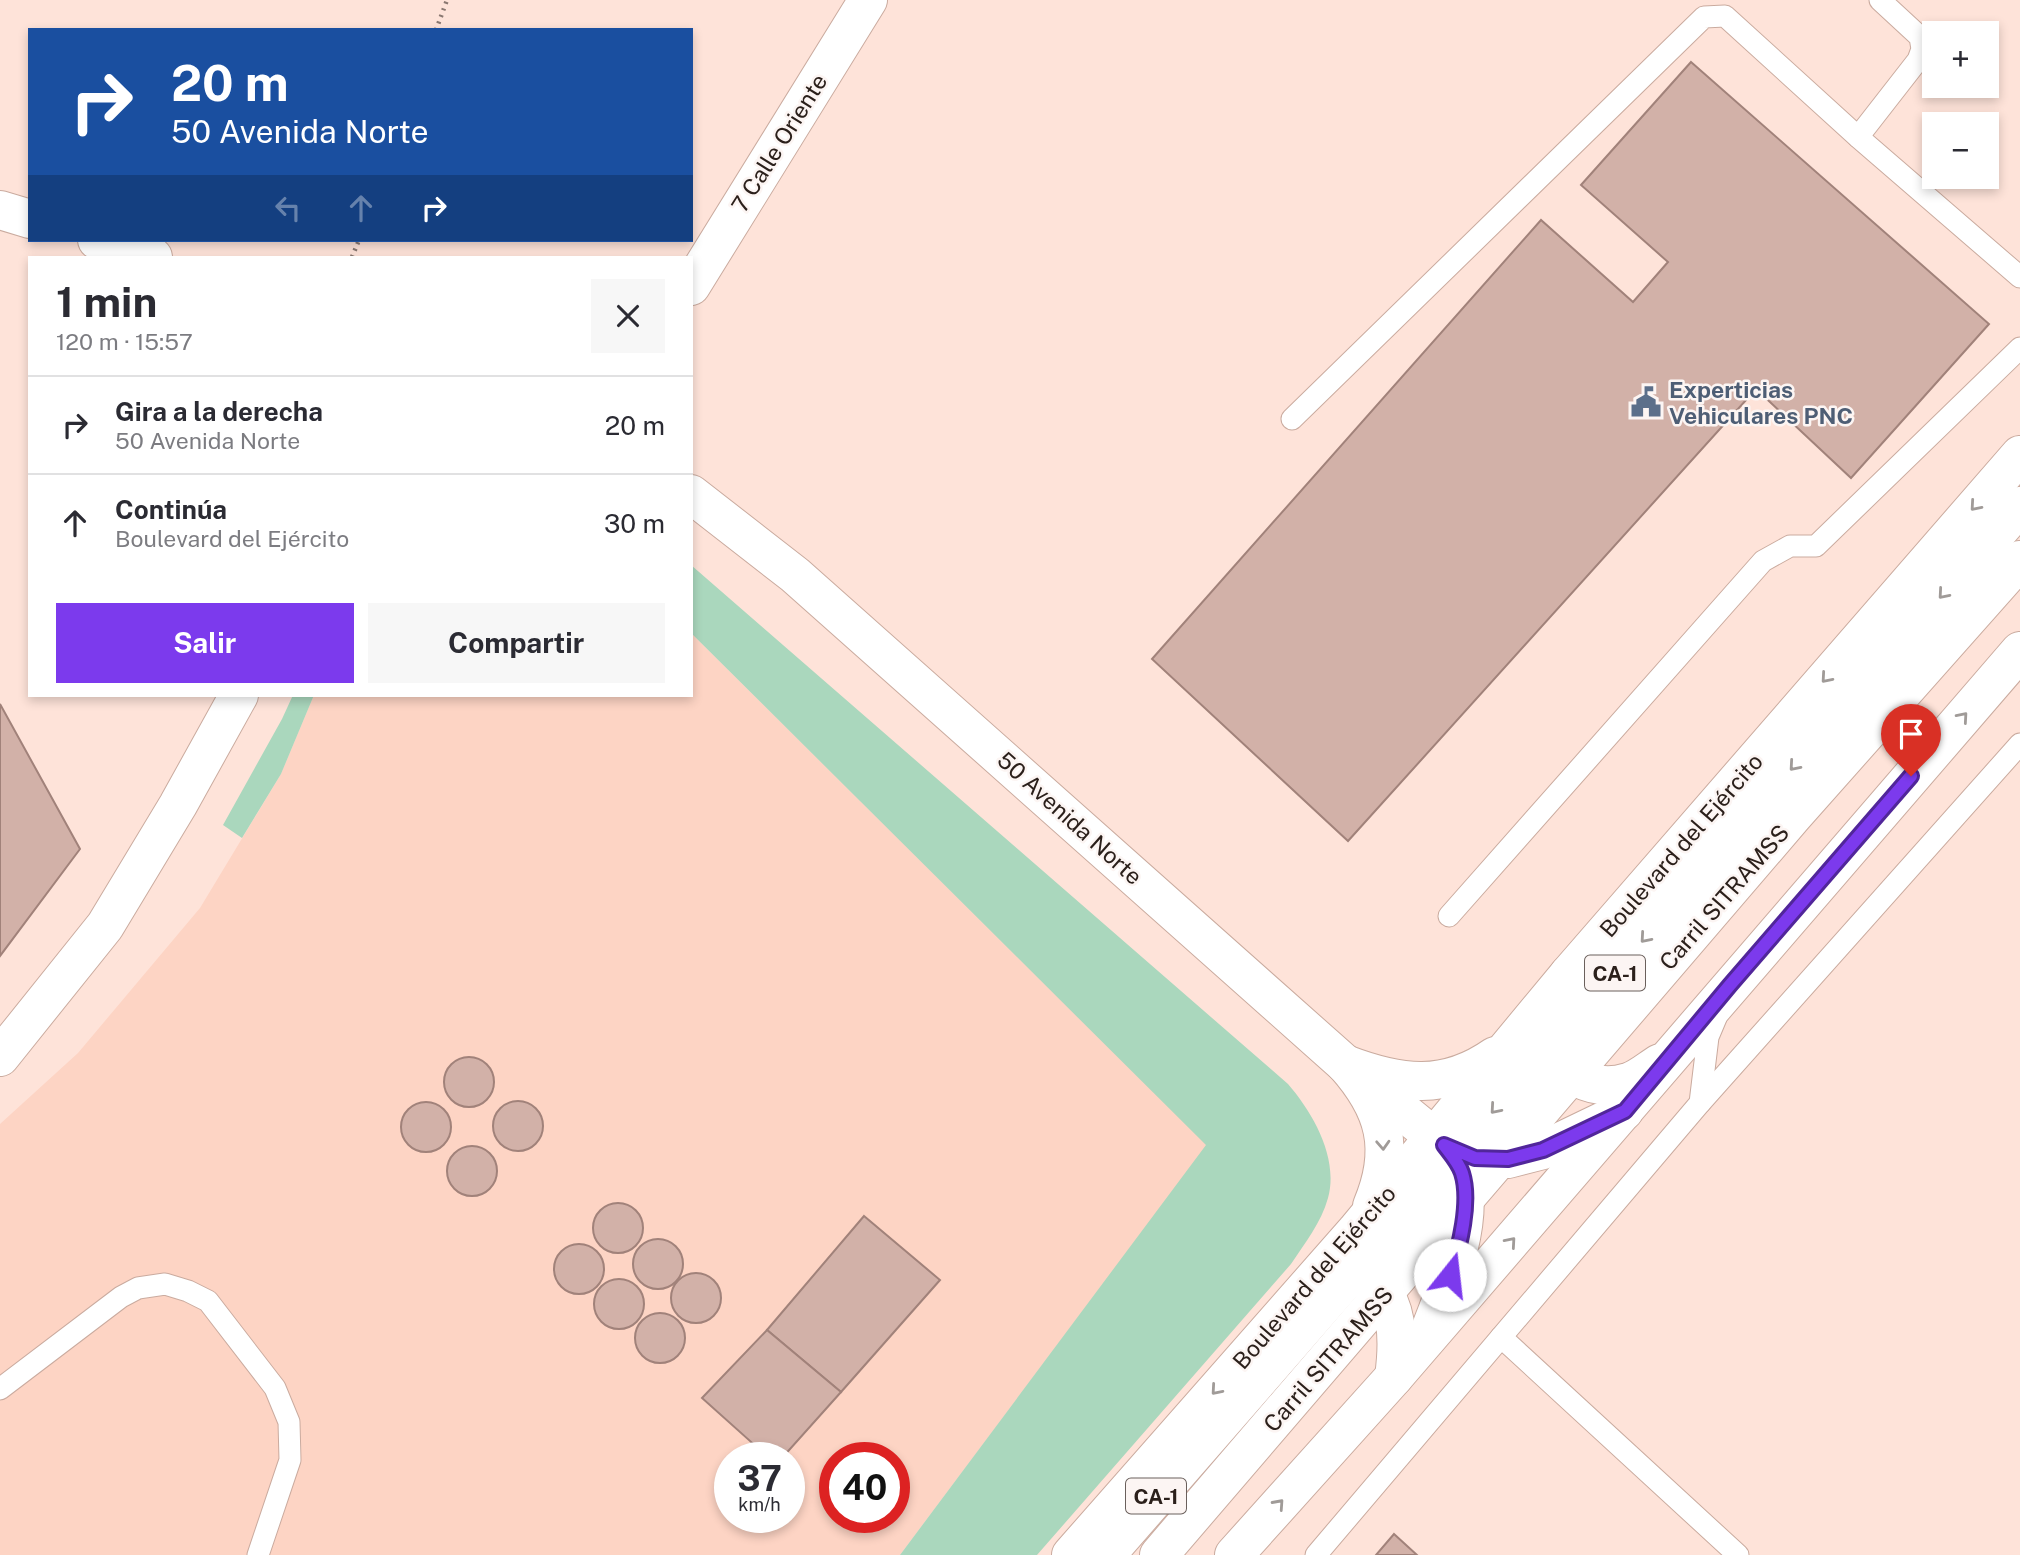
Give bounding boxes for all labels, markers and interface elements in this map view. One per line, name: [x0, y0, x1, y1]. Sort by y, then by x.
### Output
map controls: [1922, 21, 1999, 189]
button: +: [1922, 21, 1999, 98]
text: 20 m: [171, 54, 289, 112]
icon: right: [56, 56, 147, 147]
street label: 7 Calle Oriente: [726, 69, 832, 217]
button: −: [1922, 112, 1999, 189]
text: 50 Avenida Norte: [171, 113, 429, 150]
icon: left: [269, 189, 307, 227]
icon: ahead: [342, 189, 380, 227]
icon: right: [415, 189, 453, 227]
text: 1 min: [56, 277, 157, 326]
button: close: [591, 279, 665, 353]
text: 120 m · 15:57: [56, 328, 193, 355]
place label: Experticias Vehiculares PNC: [1669, 376, 1853, 429]
public building icon: Experticias Vehiculares PNC: [1629, 385, 1663, 419]
text: Gira a la derecha: [115, 396, 323, 427]
icon: right: [56, 406, 94, 444]
text: 20 m: [605, 410, 665, 441]
text: 50 Avenida Norte: [115, 427, 300, 454]
text: Continúa: [115, 494, 227, 525]
one-way arrow: [1971, 498, 1983, 511]
icon: ahead: [56, 504, 94, 542]
text: 30 m: [604, 508, 665, 539]
text: Boulevard del Ejército: [115, 525, 349, 552]
one-way arrow: [1939, 586, 1951, 599]
button: Salir: [56, 603, 354, 683]
button: Compartir: [368, 603, 665, 683]
one-way arrow: [1822, 670, 1834, 683]
pin: [1881, 704, 1941, 776]
one-way arrow: [1955, 712, 1967, 725]
icon: arrive: [1892, 715, 1930, 753]
street label: 50 Avenida Norte: [992, 746, 1148, 890]
street label: Boulevard del Ejército: [1594, 748, 1768, 942]
one-way arrow: [1790, 758, 1802, 771]
street label: Carril SITRAMSS: [1654, 819, 1794, 975]
one-way arrow: [1641, 930, 1653, 943]
road number: CA-1: [1585, 956, 1645, 990]
one-way arrow: [1491, 1101, 1503, 1114]
one-way arrow: [1376, 1140, 1391, 1151]
street label: Boulevard del Ejército: [1227, 1180, 1401, 1374]
one-way arrow: [1503, 1237, 1515, 1250]
position arrow: [1413, 1238, 1487, 1312]
street label: Carril SITRAMSS: [1258, 1281, 1398, 1437]
one-way arrow: [1212, 1382, 1224, 1395]
speed limit sign: 40: [819, 1442, 910, 1533]
text: 37: [737, 1458, 782, 1499]
road number: CA-1: [1126, 1478, 1186, 1514]
text: km/h: [738, 1494, 781, 1515]
one-way arrow: [1271, 1499, 1283, 1512]

